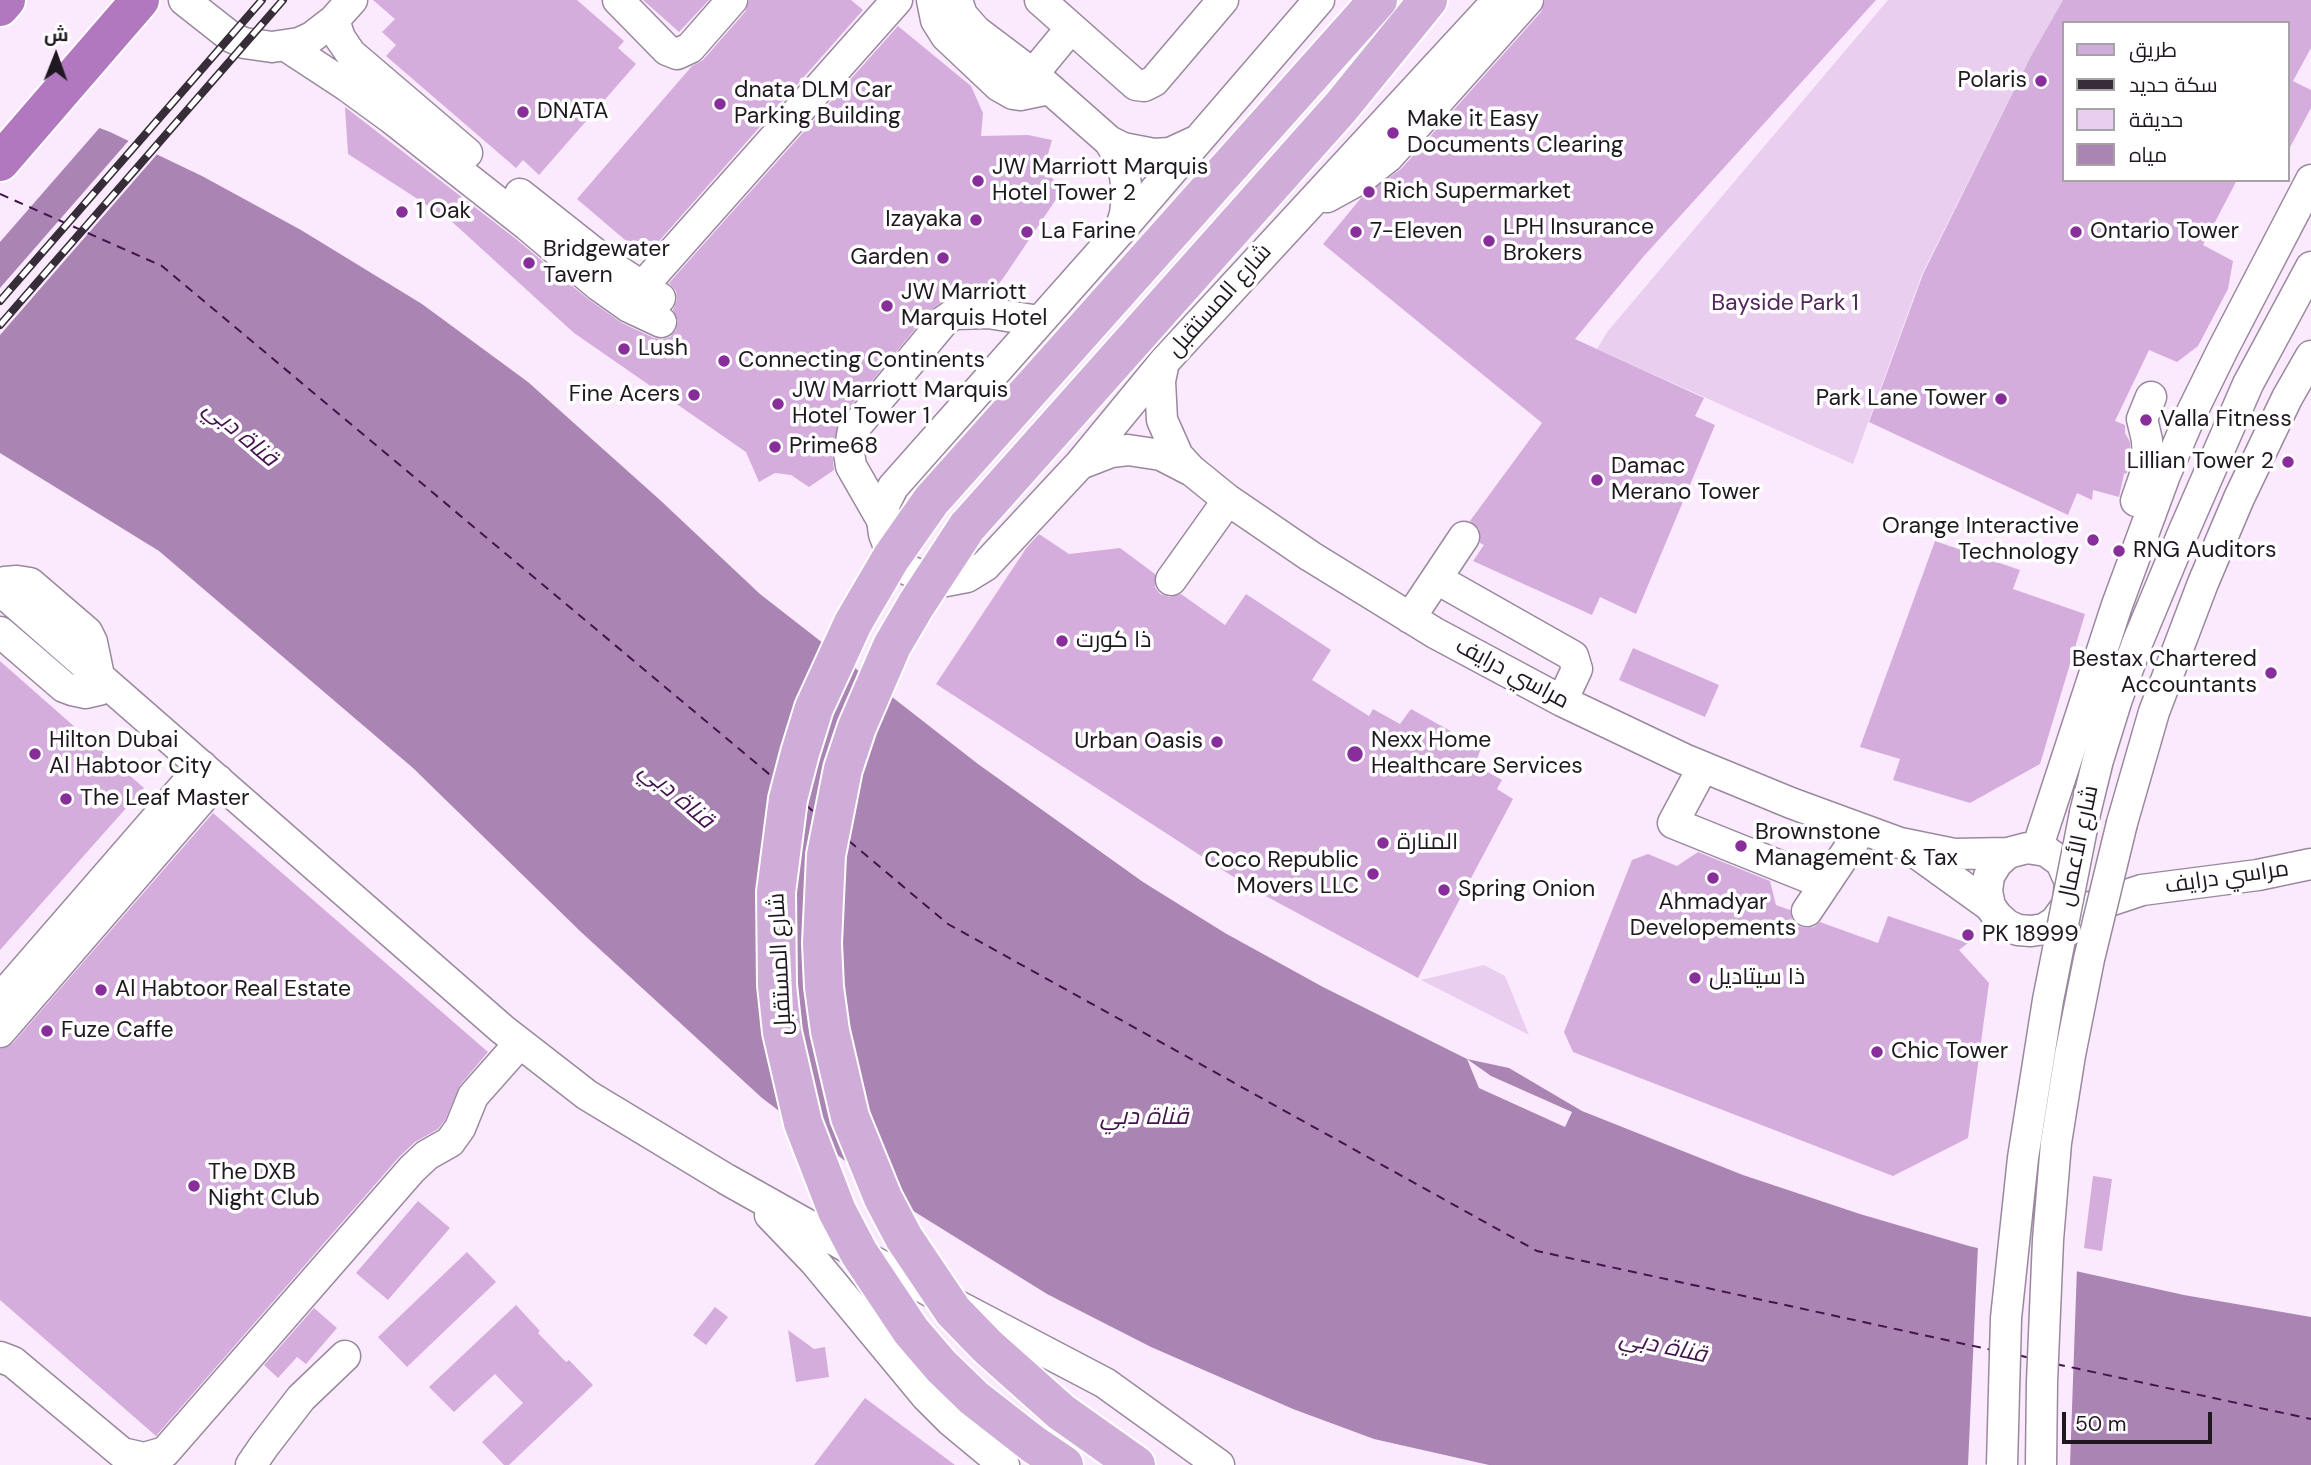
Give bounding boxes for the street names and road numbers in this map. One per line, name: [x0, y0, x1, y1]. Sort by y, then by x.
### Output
street label: شارع المستقبل: [1162, 239, 1278, 363]
street label: مراسي درايف: [1450, 633, 1574, 715]
street label: شارع الأعمال: [2053, 783, 2105, 909]
street label: مراسي درايف: [2163, 856, 2291, 900]
street label: شارع المستقبل: [763, 892, 799, 1036]

